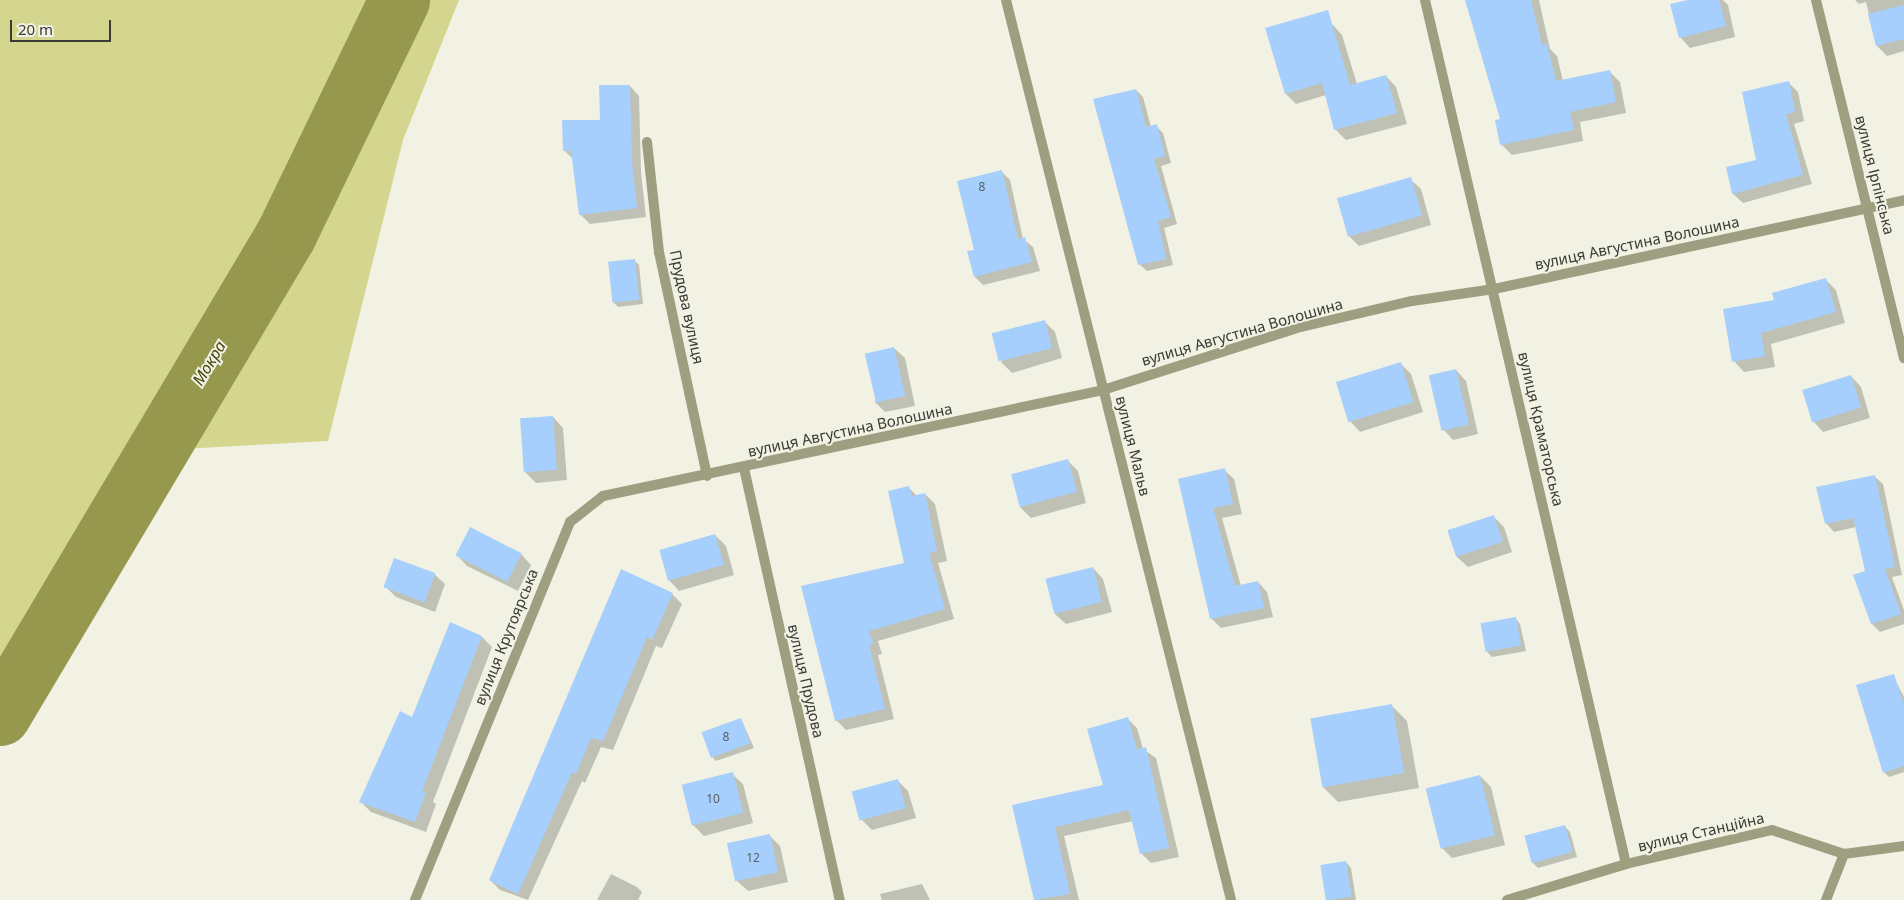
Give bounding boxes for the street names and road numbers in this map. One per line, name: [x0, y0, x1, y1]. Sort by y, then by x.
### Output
street label: вулиця Ірпінська: [1851, 114, 1899, 236]
street label: вулиця Августина Волошина: [1533, 213, 1741, 273]
street label: Прудова вулиця: [666, 248, 708, 366]
street label: вулиця Августина Волошина: [1139, 295, 1345, 369]
street label: вулиця Краматорська: [1514, 350, 1568, 508]
street label: вулиця Мальв: [1112, 394, 1154, 498]
street label: вулиця Августина Волошина: [746, 400, 954, 460]
street label: вулиця Крутоярська: [470, 566, 542, 708]
street label: вулиця Прудова: [784, 622, 828, 740]
street label: вулиця Станційна: [1636, 809, 1766, 855]

